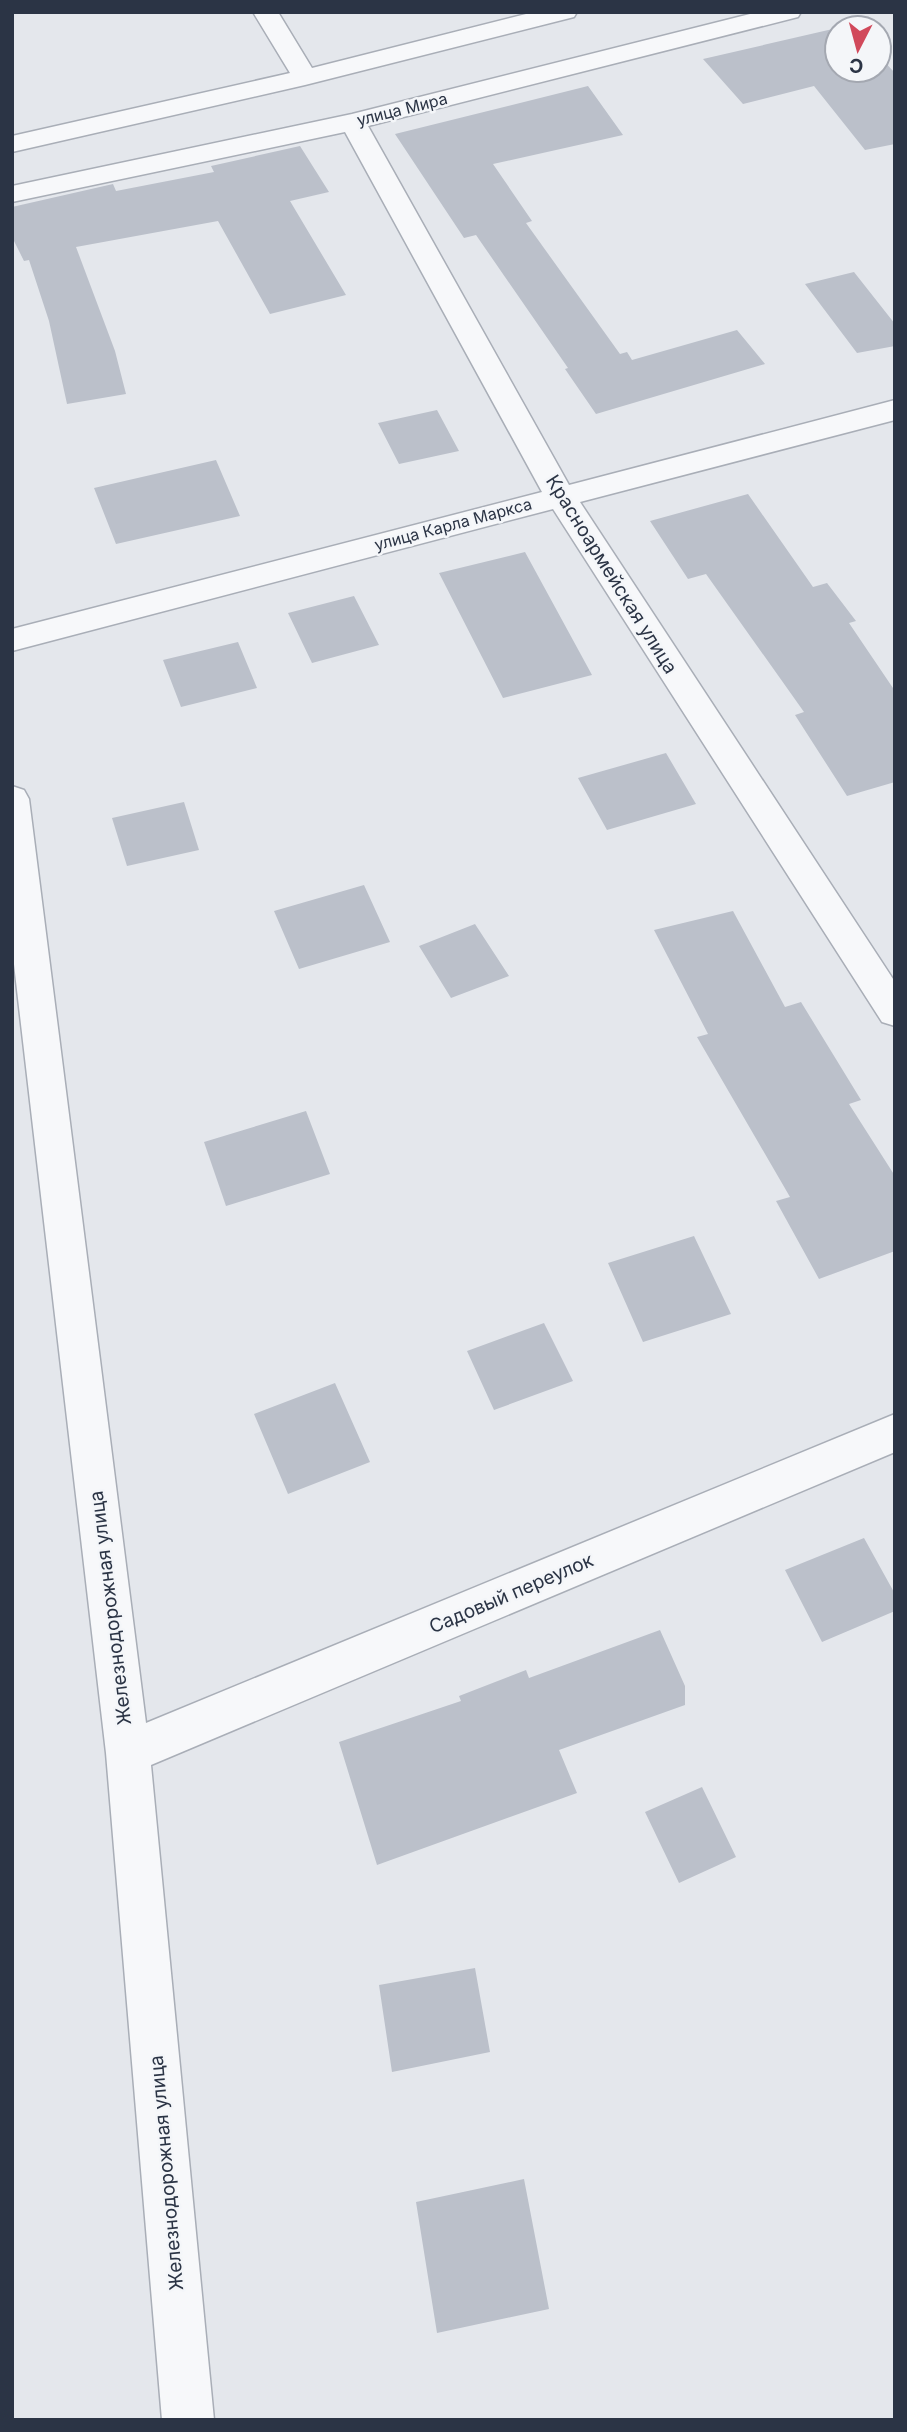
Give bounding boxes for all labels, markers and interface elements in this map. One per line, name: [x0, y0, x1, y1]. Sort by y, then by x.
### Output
north arrow: [823, 14, 893, 84]
text: С: [848, 53, 864, 78]
street label: улица Мира: [355, 88, 449, 130]
street label: Красноармейская улица: [541, 471, 682, 678]
street label: улица Карла Маркса: [372, 493, 534, 555]
street label: Железнодорожная улица: [85, 1489, 136, 1726]
street label: Садовый переулок: [426, 1548, 597, 1638]
street label: Железнодорожная улица: [145, 2054, 188, 2291]

